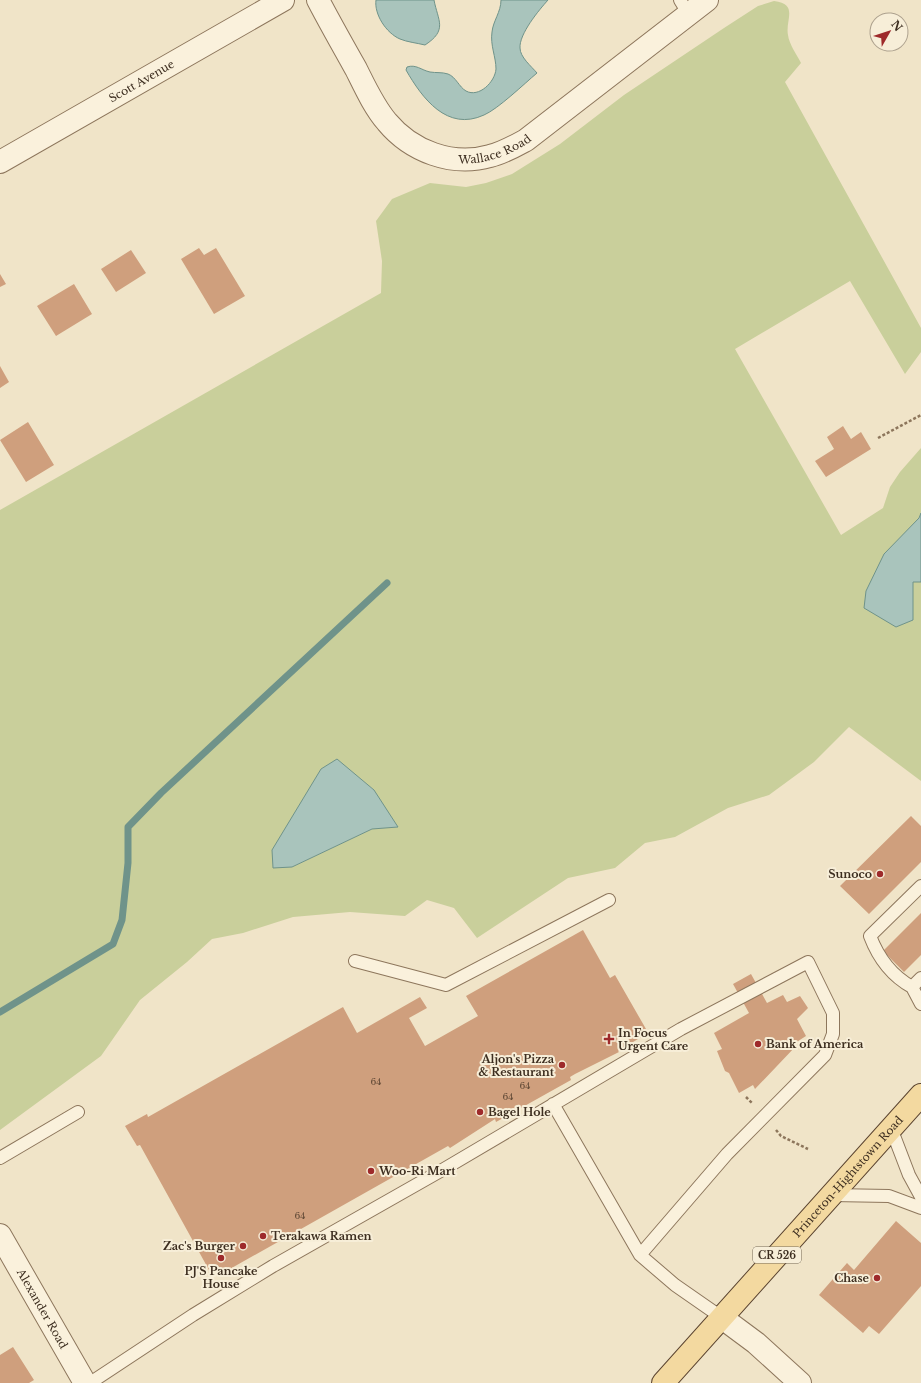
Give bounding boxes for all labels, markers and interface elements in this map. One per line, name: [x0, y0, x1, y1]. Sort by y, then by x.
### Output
north arrow: [869, 12, 909, 52]
text: N: [888, 17, 906, 35]
street label: Scott Avenue: [106, 57, 177, 105]
street label: Wallace Road: [457, 131, 534, 167]
place label: Sunoco: [828, 867, 872, 881]
marker: Sunoco: [875, 869, 885, 879]
place label: In Focus Urgent Care: [618, 1026, 689, 1053]
marker: In Focus Urgent Care: [603, 1033, 615, 1045]
place label: Bank of America: [766, 1037, 864, 1051]
marker: Bank of America: [753, 1039, 763, 1049]
place label: Aljon's Pizza & Restaurant: [479, 1052, 555, 1079]
marker: Aljon's Pizza & Restaurant: [557, 1060, 567, 1070]
house number: 64: [370, 1076, 382, 1087]
house number: 64: [519, 1080, 531, 1091]
house number: 64: [502, 1091, 514, 1102]
place label: Bagel Hole: [488, 1105, 551, 1119]
marker: Bagel Hole: [475, 1107, 485, 1117]
street label: Princeton-Hightstown Road: [790, 1113, 906, 1240]
place label: Woo-Ri Mart: [378, 1164, 456, 1178]
marker: Woo-Ri Mart: [366, 1166, 376, 1176]
house number: 64: [294, 1210, 306, 1221]
place label: Terakawa Ramen: [271, 1229, 372, 1243]
marker: Terakawa Ramen: [258, 1231, 268, 1241]
place label: Zac's Burger: [163, 1239, 236, 1253]
marker: Zac's Burger: [238, 1241, 248, 1251]
road number: CR 526: [753, 1247, 801, 1263]
marker: PJ'S Pancake House: [216, 1253, 226, 1263]
place label: PJ'S Pancake House: [185, 1264, 258, 1291]
street label: Alexander Road: [13, 1265, 71, 1352]
place label: Chase: [834, 1271, 870, 1285]
marker: Chase: [872, 1273, 882, 1283]

